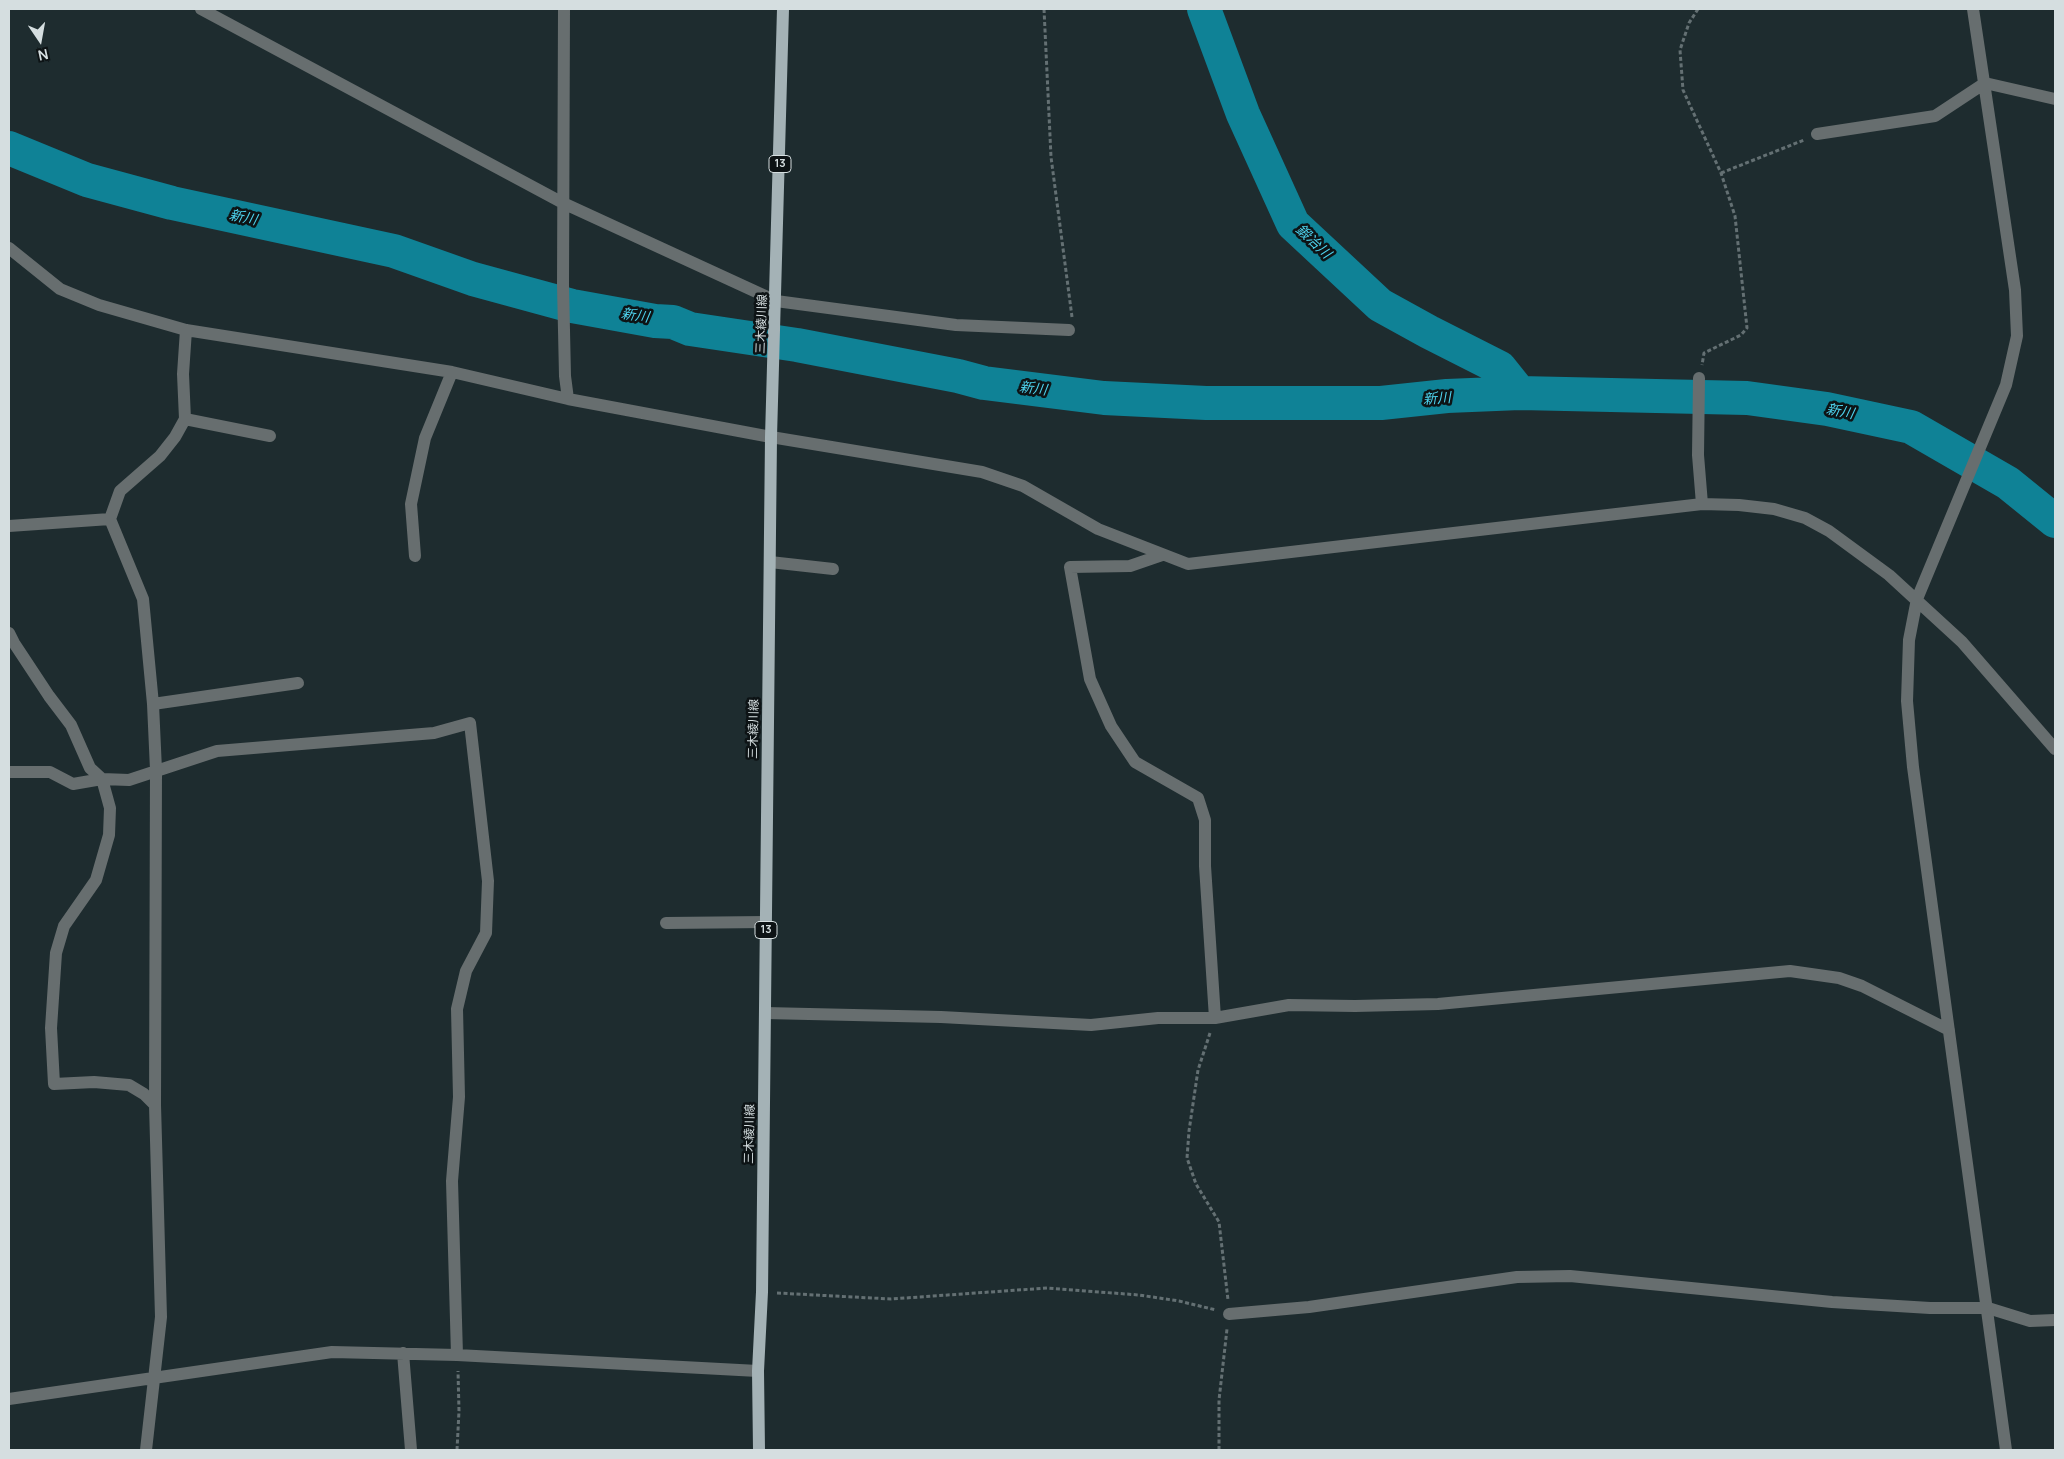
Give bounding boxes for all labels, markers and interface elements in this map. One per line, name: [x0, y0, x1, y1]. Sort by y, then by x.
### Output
north arrow: [15, 15, 65, 65]
text: N: [36, 45, 50, 65]
road number: 13: [769, 156, 791, 172]
water label: 新川: [228, 207, 258, 229]
water label: 鍛冶川: [1292, 222, 1334, 262]
street label: 三木綾川線: [754, 294, 770, 354]
water label: 新川: [620, 306, 650, 326]
water label: 新川: [1018, 379, 1048, 399]
water label: 新川: [1422, 390, 1452, 408]
water label: 新川: [1825, 401, 1855, 423]
street label: 三木綾川線: [746, 699, 762, 759]
road number: 13: [755, 922, 777, 938]
street label: 三木綾川線: [742, 1104, 758, 1164]

